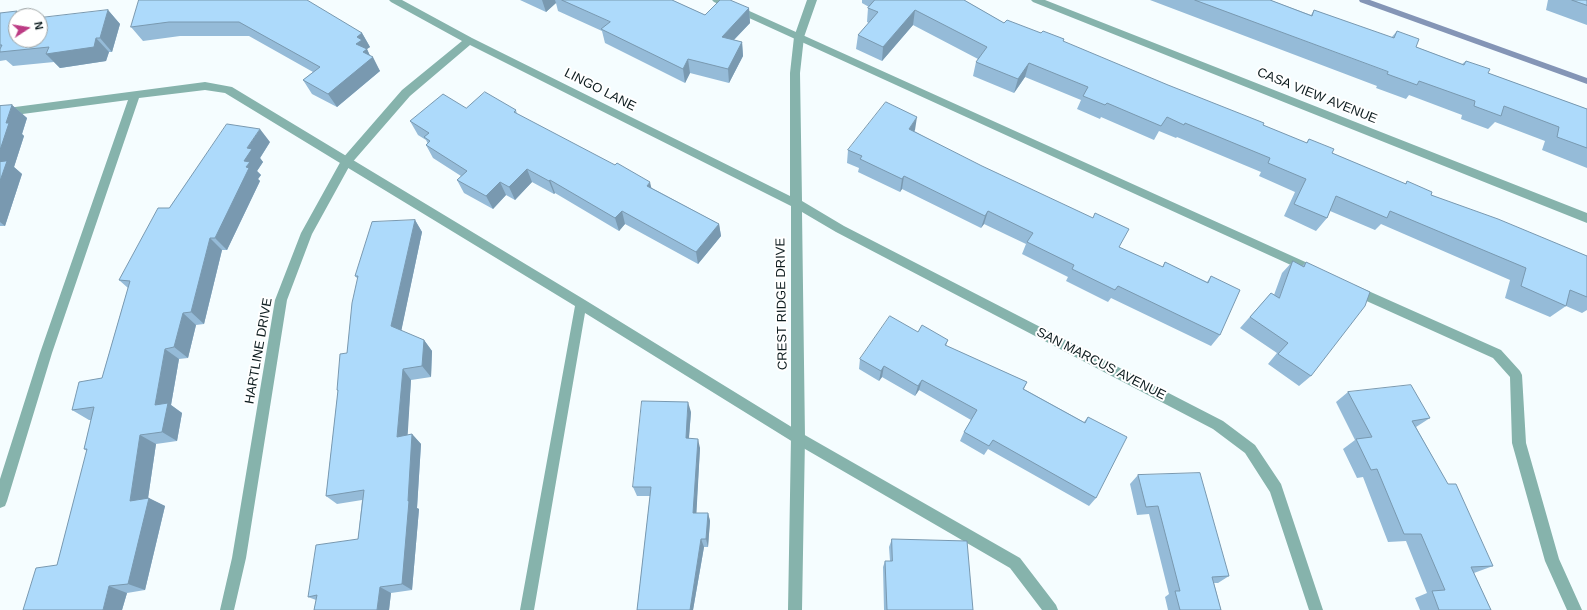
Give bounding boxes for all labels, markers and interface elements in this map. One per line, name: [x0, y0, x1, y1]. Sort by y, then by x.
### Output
north arrow: [8, 8, 48, 48]
text: N: [32, 21, 45, 31]
street label: LINGO LANE: [562, 65, 638, 115]
street label: CASA VIEW AVENUE: [1255, 65, 1379, 127]
street label: CREST RIDGE DRIVE: [773, 238, 791, 370]
street label: HARTLINE DRIVE: [242, 297, 276, 405]
street label: SAN MARCUS AVENUE: [1034, 325, 1168, 403]

